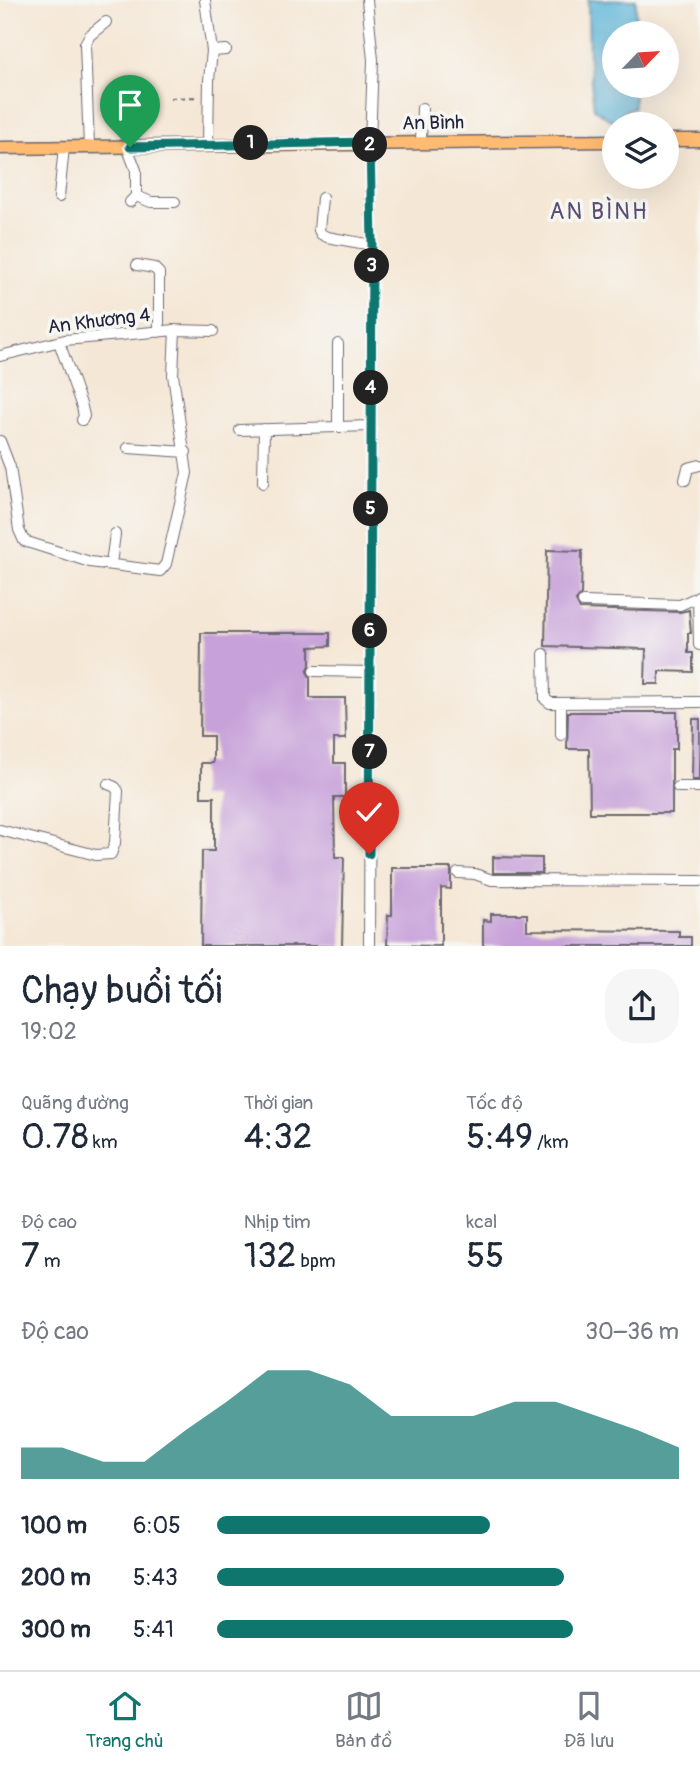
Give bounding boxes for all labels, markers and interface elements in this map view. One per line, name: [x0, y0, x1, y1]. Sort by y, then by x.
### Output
north arrow: [602, 21, 679, 98]
map controls: [602, 21, 679, 189]
pin: [100, 75, 160, 147]
icon: arrive: [111, 86, 149, 124]
street label: An Bình: [402, 110, 464, 136]
button: layers: [602, 112, 679, 189]
pin: 1: [233, 125, 268, 160]
pin: 2: [352, 128, 388, 162]
text: 1: [247, 130, 254, 154]
text: 2: [364, 132, 375, 156]
district label: AN BÌNH: [550, 196, 648, 226]
pin: 3: [354, 248, 390, 284]
text: 3: [366, 253, 377, 277]
street label: An Khương 4: [46, 303, 152, 339]
pin: 4: [354, 370, 388, 406]
text: 4: [365, 375, 376, 399]
pin: 5: [354, 491, 388, 526]
text: 5: [365, 496, 376, 520]
pin: 6: [352, 614, 388, 648]
text: 6: [364, 618, 375, 642]
pin: 7: [352, 734, 388, 770]
text: 7: [364, 739, 375, 763]
pin: [339, 782, 399, 854]
icon: check: [350, 793, 388, 831]
text: Chạy buổi tối: [21, 967, 222, 1015]
button: share: [605, 969, 679, 1043]
text: 19:02: [21, 1017, 77, 1046]
text: Quãng đường: [21, 1091, 129, 1115]
text: Thời gian: [244, 1091, 313, 1115]
text: Tốc độ: [466, 1091, 523, 1115]
text: 0.78: [21, 1115, 89, 1159]
text: 4:32: [244, 1115, 312, 1159]
text: 5:49: [466, 1115, 533, 1159]
text: km: [89, 1130, 118, 1154]
text: /km: [533, 1130, 569, 1154]
text: Độ cao: [21, 1210, 77, 1234]
text: Nhịp tim: [244, 1210, 311, 1234]
text: kcal: [466, 1210, 497, 1234]
text: 7: [21, 1234, 40, 1278]
text: 132: [244, 1234, 296, 1278]
text: 55: [466, 1234, 504, 1278]
text: m: [40, 1249, 61, 1273]
text: bpm: [296, 1249, 336, 1273]
text: Độ cao: [21, 1317, 89, 1346]
text: 30–36 m: [585, 1317, 679, 1346]
text: 100 m: [21, 1511, 87, 1540]
text: 6:05: [133, 1511, 181, 1540]
text: 200 m: [21, 1563, 91, 1592]
text: 5:43: [133, 1563, 178, 1592]
text: 300 m: [21, 1615, 91, 1644]
text: 5:41: [133, 1615, 174, 1644]
tab: Trang chủ: [86, 1687, 164, 1753]
tab: Bản đồ: [335, 1687, 392, 1753]
tab: Đã lưu: [564, 1687, 614, 1753]

